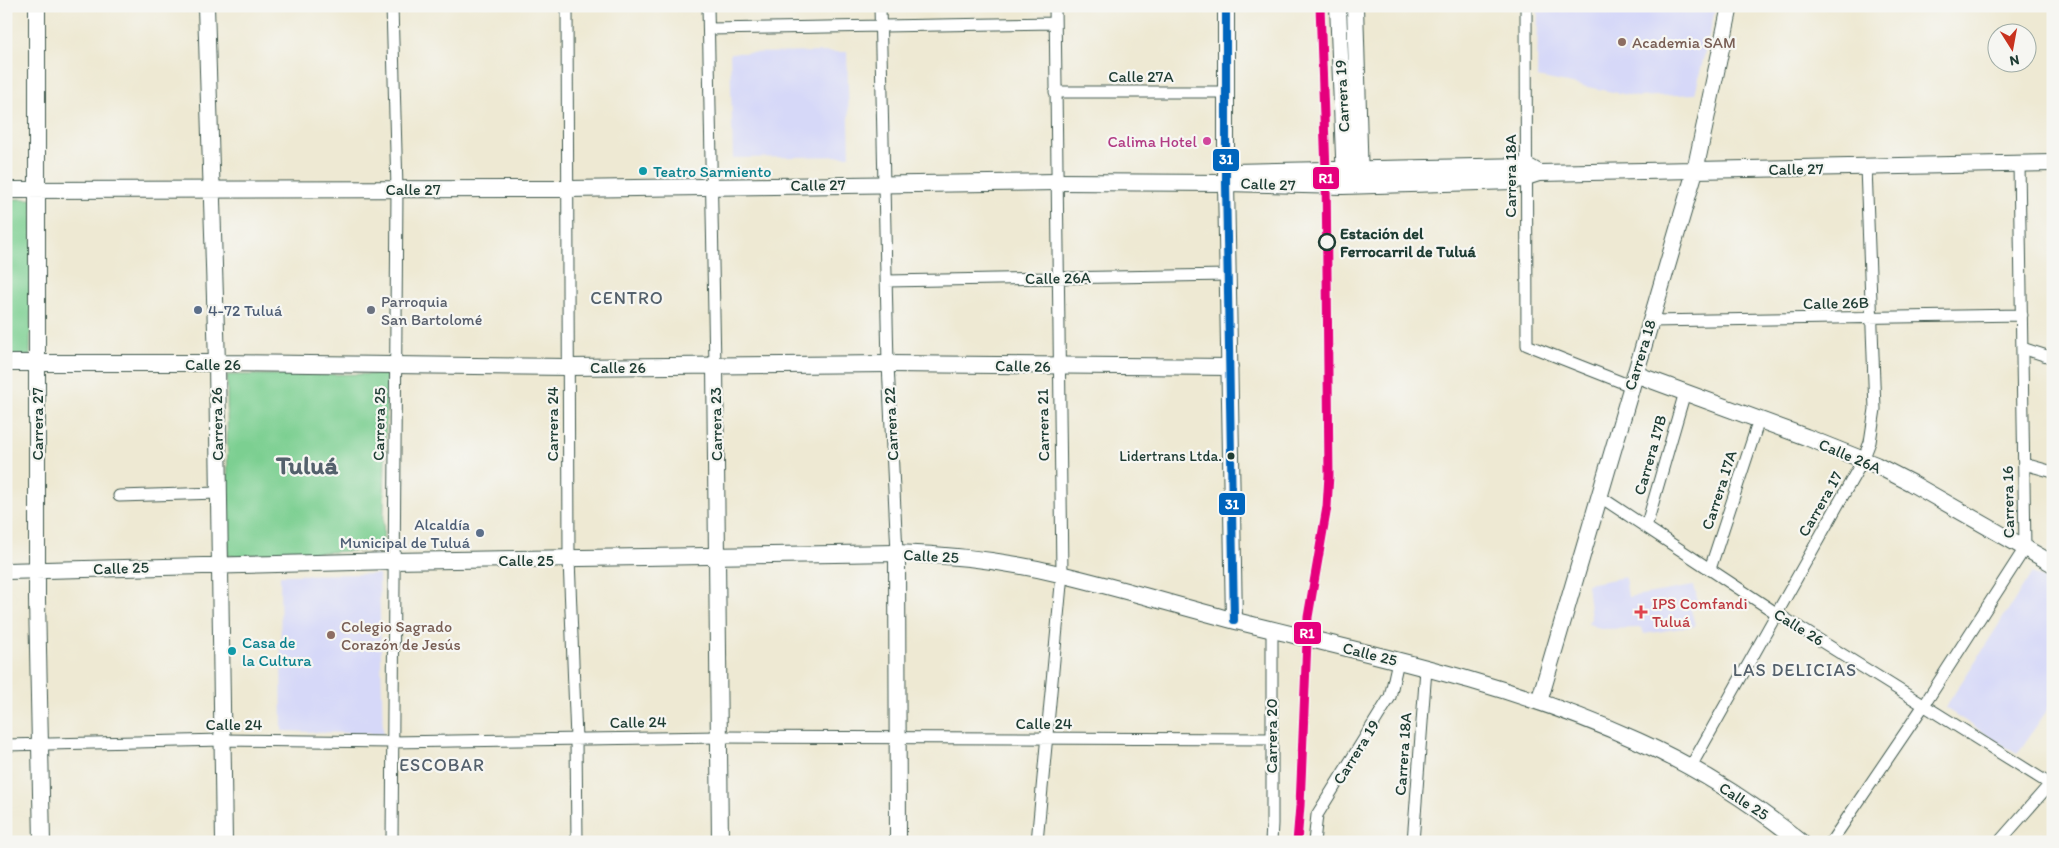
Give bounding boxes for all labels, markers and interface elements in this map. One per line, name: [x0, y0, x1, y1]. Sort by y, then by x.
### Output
north arrow: [1986, 22, 2036, 72]
place label: Academia SAM: [1632, 33, 1736, 52]
marker: Academia SAM: [1616, 36, 1628, 48]
text: N: [2008, 51, 2021, 70]
street label: Carrera 19: [1331, 59, 1353, 133]
street label: Calle 27A: [1108, 67, 1174, 86]
place label: Calima Hotel: [1108, 132, 1197, 151]
street label: Carrera 18A: [1501, 134, 1520, 218]
marker: Calima Hotel: [1201, 135, 1213, 147]
line badge: 31: [1212, 148, 1240, 172]
text: 31: [1219, 151, 1234, 168]
street label: Calle 27: [1768, 159, 1824, 179]
place label: Teatro Sarmiento: [653, 162, 771, 181]
marker: Teatro Sarmiento: [637, 165, 649, 177]
line badge: R1: [1312, 166, 1340, 190]
text: R1: [1319, 170, 1334, 187]
street label: Calle 27: [1240, 174, 1296, 194]
street label: Calle 27: [790, 175, 846, 195]
street label: Calle 27: [385, 180, 441, 199]
place label: Estación del Ferrocarril de Tuluá: [1340, 224, 1477, 261]
marker: Estación del Ferrocarril de Tuluá: [1318, 233, 1336, 251]
street label: Calle 26A: [1025, 268, 1091, 288]
district label: CENTRO: [590, 287, 664, 309]
place label: Parroquia San Bartolomé: [381, 292, 482, 329]
street label: Calle 26B: [1803, 293, 1869, 313]
place label: 4-72 Tuluá: [208, 301, 283, 320]
marker: 4-72 Tuluá: [192, 304, 204, 316]
marker: Parroquia San Bartolomé: [365, 304, 377, 316]
street label: Carrera 18: [1620, 317, 1660, 393]
street label: Calle 26: [185, 355, 241, 374]
street label: Calle 26: [995, 356, 1051, 376]
street label: Calle 26: [590, 358, 646, 377]
street label: Carrera 24: [543, 386, 562, 461]
street label: Carrera 22: [880, 386, 902, 461]
street label: Carrera 27: [28, 387, 47, 461]
street label: Carrera 26: [207, 387, 227, 461]
street label: Carrera 25: [369, 387, 389, 461]
street label: Carrera 23: [706, 387, 726, 461]
street label: Carrera 21: [1033, 388, 1053, 462]
street label: Carrera 17B: [1629, 413, 1671, 497]
street label: Calle 26A: [1816, 434, 1884, 478]
place label: Lidertrans Ltda.: [1119, 447, 1222, 465]
street label: Carrera 17A: [1697, 448, 1741, 532]
district label: Tuluá: [275, 449, 339, 481]
marker: Lidertrans Ltda.: [1226, 451, 1236, 461]
street label: Carrera 16: [1998, 465, 2018, 539]
street label: Carrera 17: [1794, 468, 1846, 540]
line badge: 31: [1218, 492, 1246, 516]
text: 31: [1225, 496, 1240, 513]
place label: Alcaldía Municipal de Tuluá: [340, 515, 471, 552]
marker: Alcaldía Municipal de Tuluá: [474, 527, 486, 539]
street label: Calle 25: [903, 545, 959, 567]
street label: Calle 25: [498, 551, 554, 570]
street label: Calle 25: [93, 558, 149, 578]
place label: IPS Comfandi Tuluá: [1652, 594, 1748, 631]
street label: Calle 26: [1770, 604, 1828, 650]
marker: IPS Comfandi Tuluá: [1634, 605, 1648, 619]
place label: Colegio Sagrado Corazón de Jesús: [341, 617, 461, 654]
line badge: R1: [1293, 621, 1322, 645]
text: R1: [1300, 625, 1315, 642]
marker: Colegio Sagrado Corazón de Jesús: [325, 629, 337, 641]
place label: Casa de la Cultura: [242, 633, 312, 670]
street label: Calle 25: [1341, 638, 1399, 670]
marker: Casa de la Cultura: [226, 645, 238, 657]
district label: LAS DELICIAS: [1733, 659, 1857, 681]
street label: Carrera 20: [1262, 698, 1281, 774]
street label: Calle 24: [609, 712, 667, 732]
street label: Carrera 18A: [1391, 712, 1415, 796]
street label: Calle 24: [1016, 714, 1073, 733]
street label: Calle 24: [206, 715, 263, 734]
street label: Carrera 19: [1329, 716, 1383, 788]
district label: ESCOBAR: [399, 754, 485, 776]
street label: Calle 25: [1715, 778, 1773, 824]

